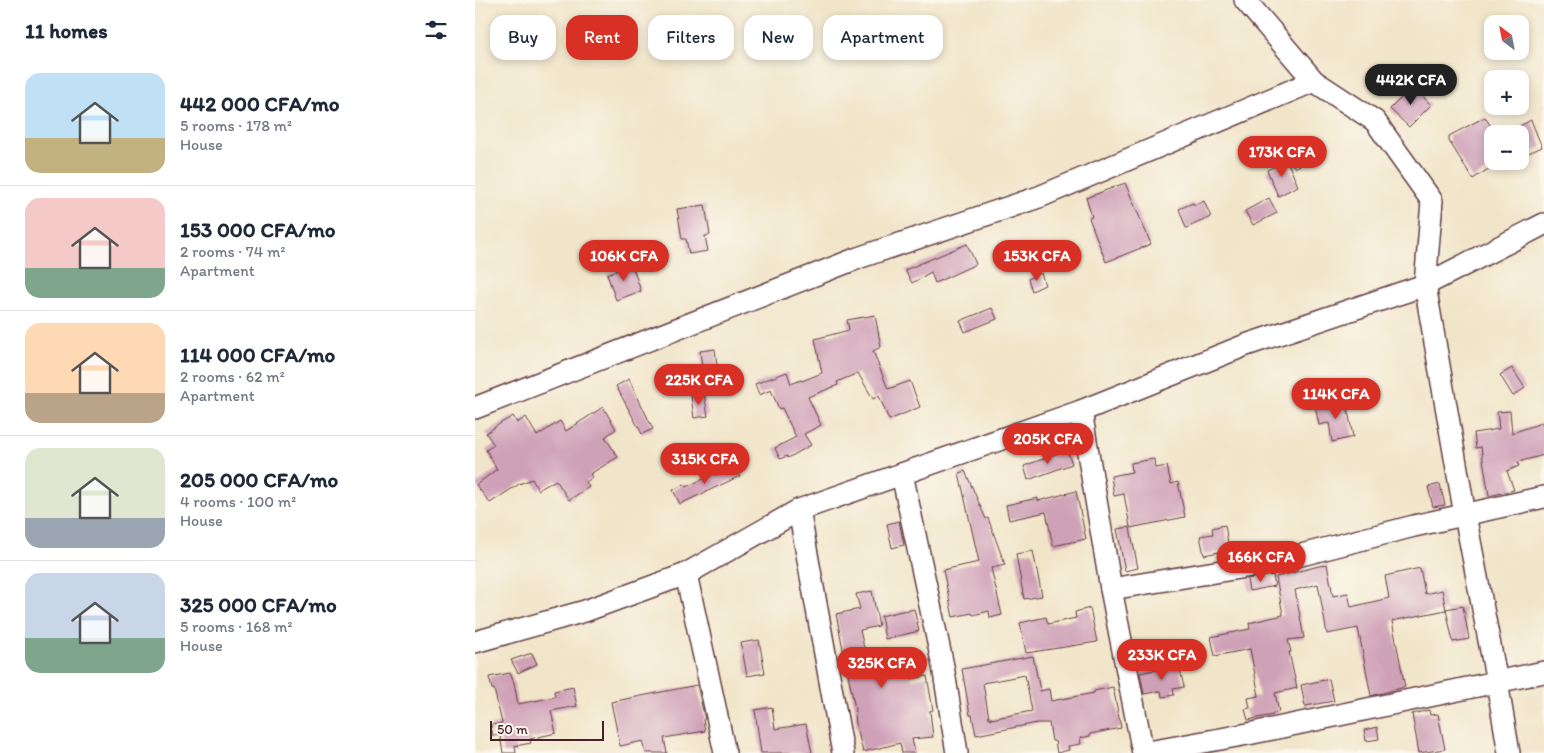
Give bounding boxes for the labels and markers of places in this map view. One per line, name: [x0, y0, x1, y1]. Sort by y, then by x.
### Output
pin: 442K CFA: [1359, 64, 1463, 106]
pin: 173K CFA: [1230, 136, 1334, 178]
pin: 106K CFA: [572, 240, 676, 282]
pin: 153K CFA: [985, 240, 1089, 282]
pin: 225K CFA: [647, 364, 751, 406]
pin: 114K CFA: [1284, 378, 1388, 420]
pin: 205K CFA: [996, 422, 1100, 465]
pin: 315K CFA: [653, 442, 757, 485]
pin: 166K CFA: [1209, 540, 1313, 583]
pin: 233K CFA: [1110, 638, 1214, 681]
pin: 325K CFA: [830, 646, 934, 689]

